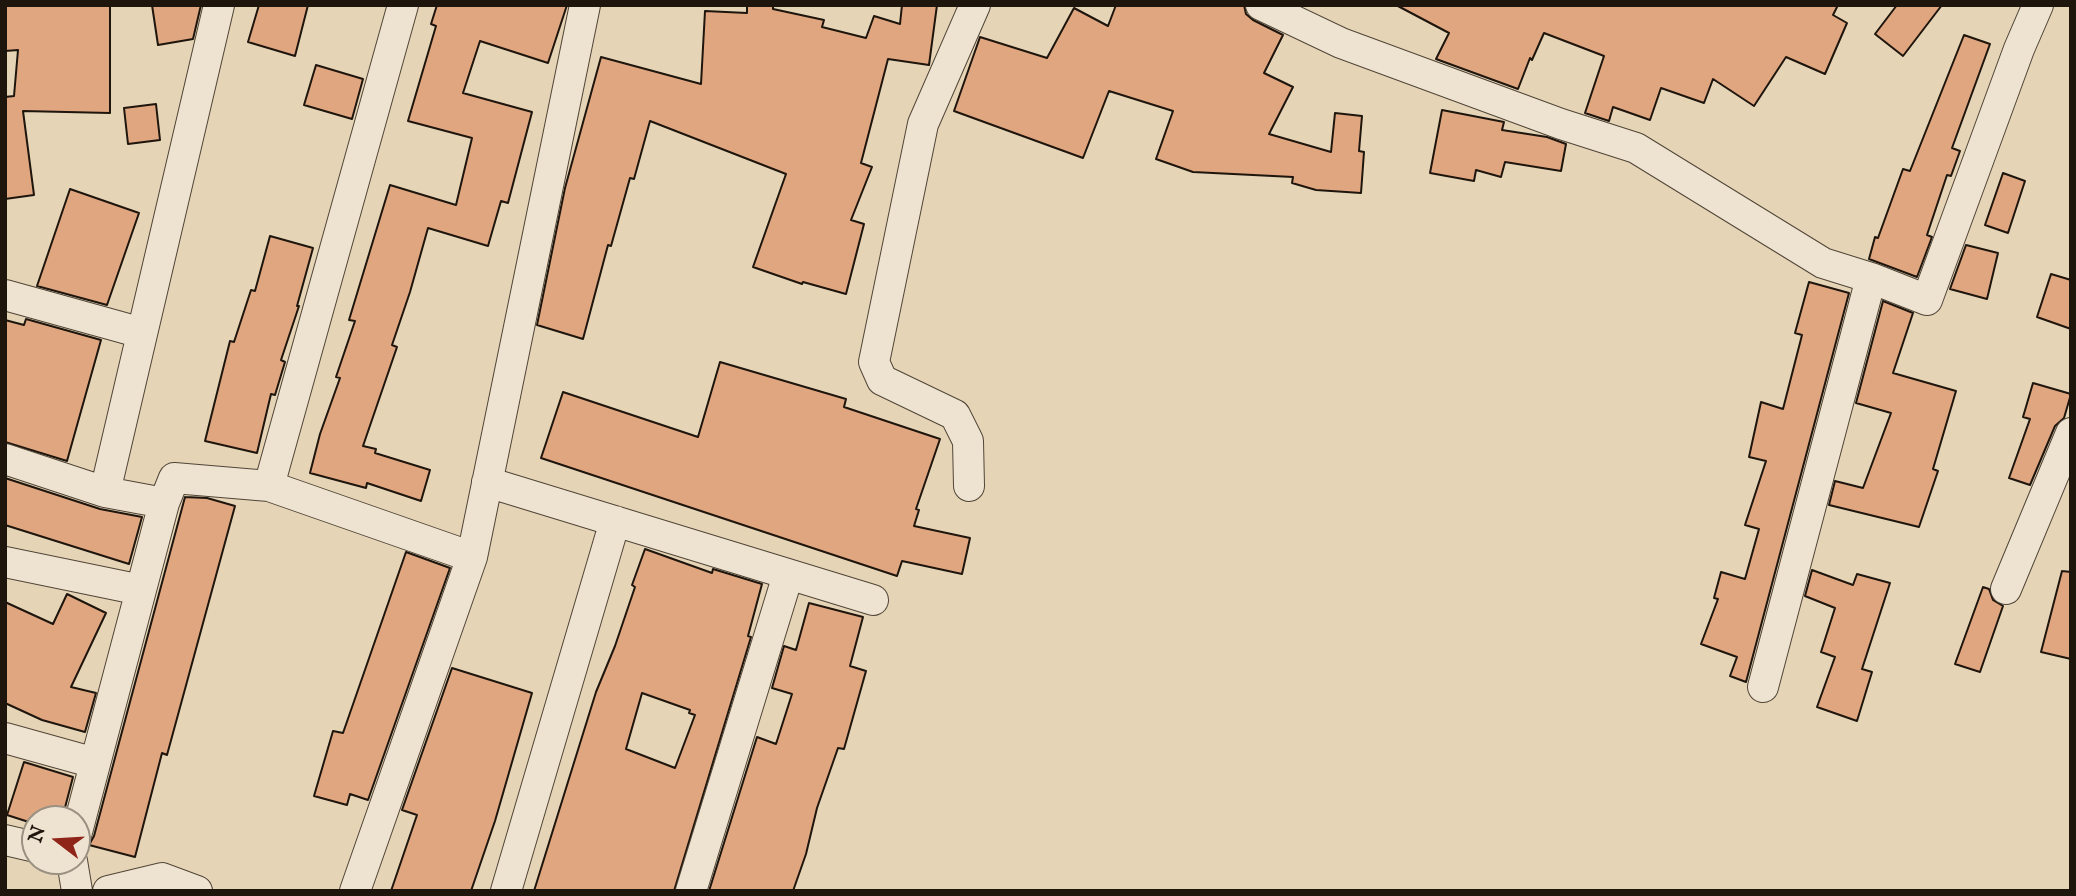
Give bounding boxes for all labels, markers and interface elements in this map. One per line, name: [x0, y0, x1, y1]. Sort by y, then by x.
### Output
north arrow: [21, 805, 91, 875]
text: N: [24, 823, 52, 846]

